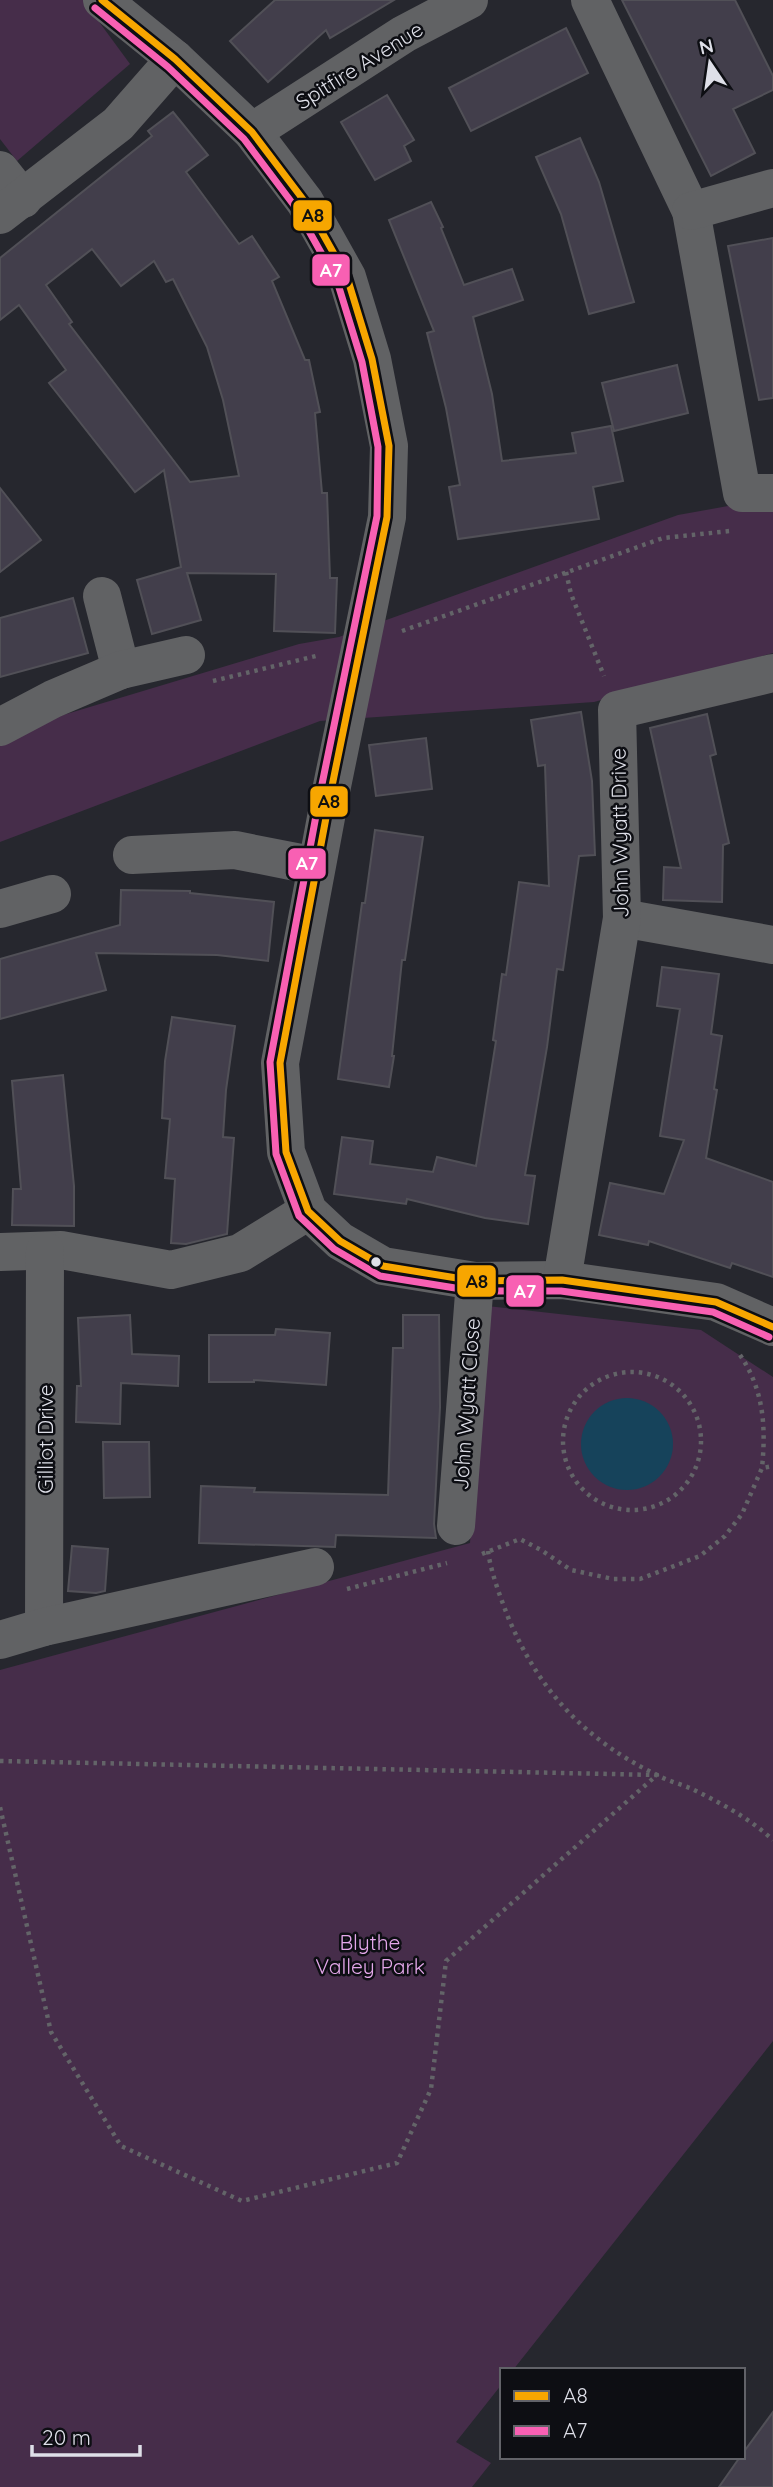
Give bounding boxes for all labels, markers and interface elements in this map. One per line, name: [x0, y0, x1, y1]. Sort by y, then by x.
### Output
street label: Spitfire Avenue: [291, 15, 427, 115]
north arrow: [675, 28, 745, 98]
text: N: [697, 33, 716, 60]
line badge: A8: [292, 199, 333, 232]
text: A8: [302, 203, 324, 227]
line badge: A7: [311, 253, 351, 287]
text: A7: [320, 258, 342, 282]
street label: John Wyatt Drive: [605, 748, 633, 918]
line badge: A8: [309, 785, 349, 818]
text: A8: [318, 789, 340, 813]
line badge: A7: [287, 847, 327, 880]
text: A7: [296, 851, 318, 875]
unlabelled marker: [369, 1255, 383, 1269]
line badge: A8: [456, 1264, 497, 1298]
text: A8: [466, 1269, 488, 1293]
line badge: A7: [505, 1274, 545, 1308]
text: A7: [514, 1279, 536, 1303]
street label: John Wyatt Close: [447, 1317, 485, 1491]
street label: Gilliot Drive: [32, 1384, 58, 1494]
park label: Blythe Valley Park: [315, 1929, 425, 1979]
legend: [500, 2368, 745, 2459]
text: A8: [563, 2382, 588, 2408]
scale bar: [32, 2414, 140, 2458]
text: A7: [563, 2417, 588, 2443]
text: 20 m: [42, 2424, 91, 2450]

